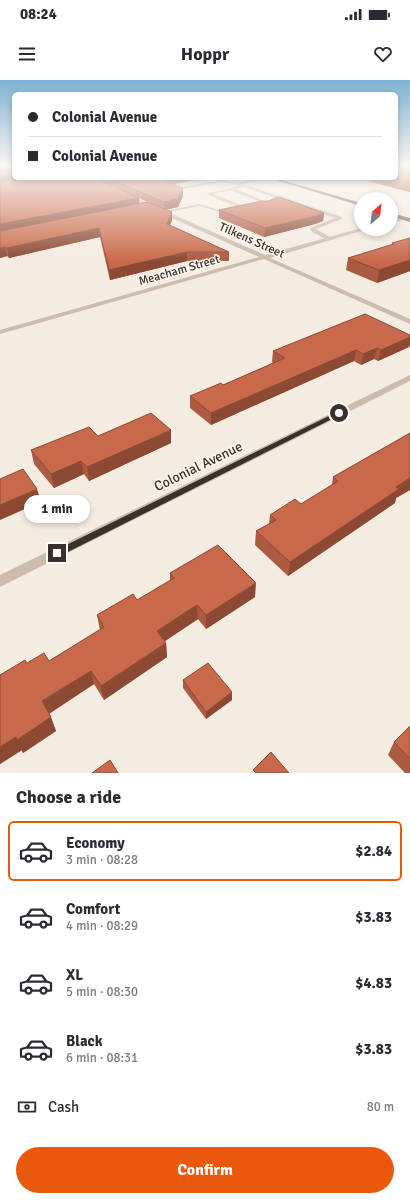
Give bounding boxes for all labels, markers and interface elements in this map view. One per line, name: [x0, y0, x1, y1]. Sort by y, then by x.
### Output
text: 08:24: [20, 5, 57, 23]
icon: menu: [16, 43, 38, 65]
text: Hoppr: [181, 43, 229, 65]
icon: heart: [372, 43, 394, 65]
text: Colonial Avenue: [52, 108, 157, 126]
text: Colonial Avenue: [52, 147, 157, 165]
north arrow: [354, 192, 398, 236]
map controls: [354, 192, 398, 236]
street label: Tilkens Street: [217, 219, 287, 262]
street label: Meacham Street: [137, 252, 221, 289]
route start: [330, 404, 348, 422]
street label: Colonial Avenue: [151, 438, 245, 495]
callout: 1 min: [24, 495, 90, 523]
text: 1 min: [41, 501, 73, 517]
route end: [48, 544, 66, 562]
text: Choose a ride: [16, 786, 121, 808]
icon: car: [18, 833, 54, 869]
text: Economy: [66, 834, 125, 852]
text: $2.84: [355, 842, 392, 860]
text: 3 min · 08:28: [66, 852, 138, 868]
icon: car: [18, 899, 54, 935]
text: Comfort: [66, 900, 120, 918]
text: $3.83: [355, 908, 392, 926]
text: 4 min · 08:29: [66, 918, 138, 934]
icon: car: [18, 965, 54, 1001]
text: XL: [66, 966, 83, 984]
text: $4.83: [355, 974, 392, 992]
text: 5 min · 08:30: [66, 984, 138, 1000]
icon: car: [18, 1031, 54, 1067]
text: Black: [66, 1032, 103, 1050]
text: $3.83: [355, 1040, 392, 1058]
text: 6 min · 08:31: [66, 1050, 138, 1066]
icon: cash: [16, 1096, 38, 1118]
text: Cash: [48, 1098, 79, 1116]
text: 80 m: [367, 1099, 394, 1115]
button: Confirm: [16, 1147, 394, 1193]

